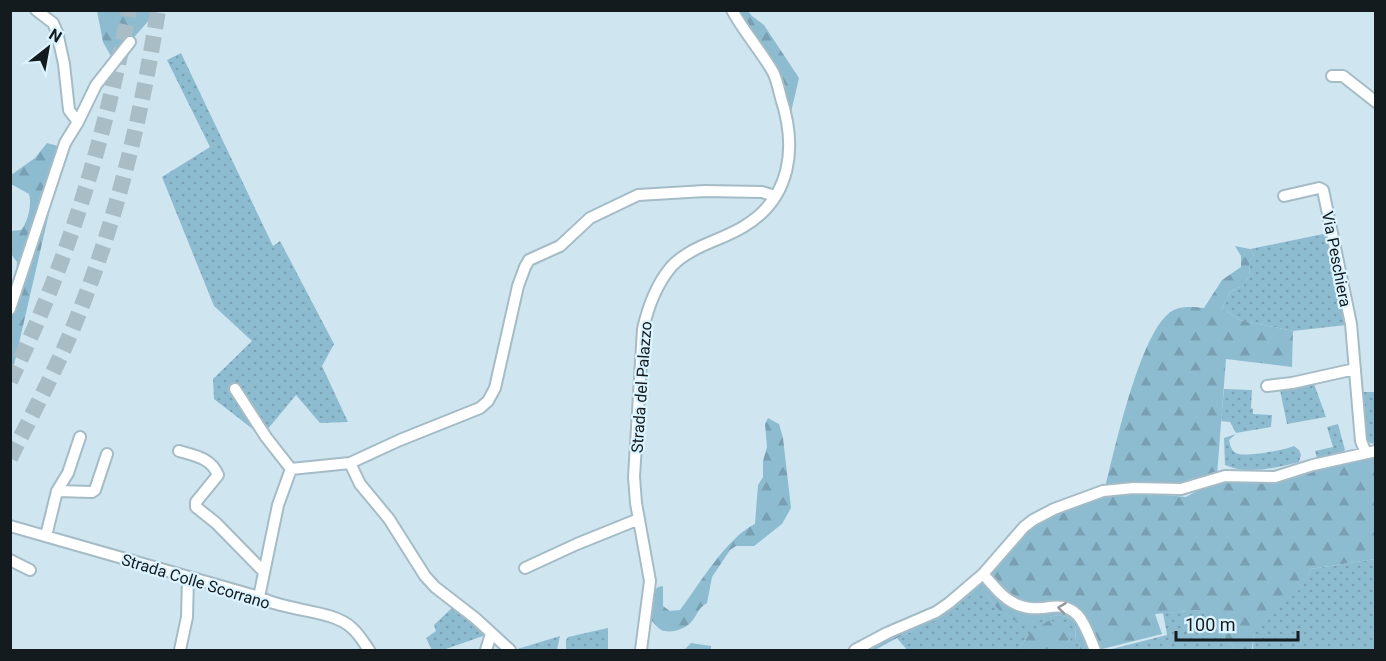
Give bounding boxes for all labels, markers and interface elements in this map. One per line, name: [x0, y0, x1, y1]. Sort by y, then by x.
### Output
north arrow: [18, 18, 78, 78]
text: N: [46, 25, 65, 47]
street label: Via Peschiera: [1318, 210, 1355, 308]
street label: Strada del Palazzo: [627, 321, 656, 453]
street label: Strada Colle Scorrano: [119, 550, 272, 613]
one-way arrow: [1057, 602, 1067, 615]
scale bar: [1176, 604, 1298, 642]
text: 100 m: [1185, 614, 1236, 635]

